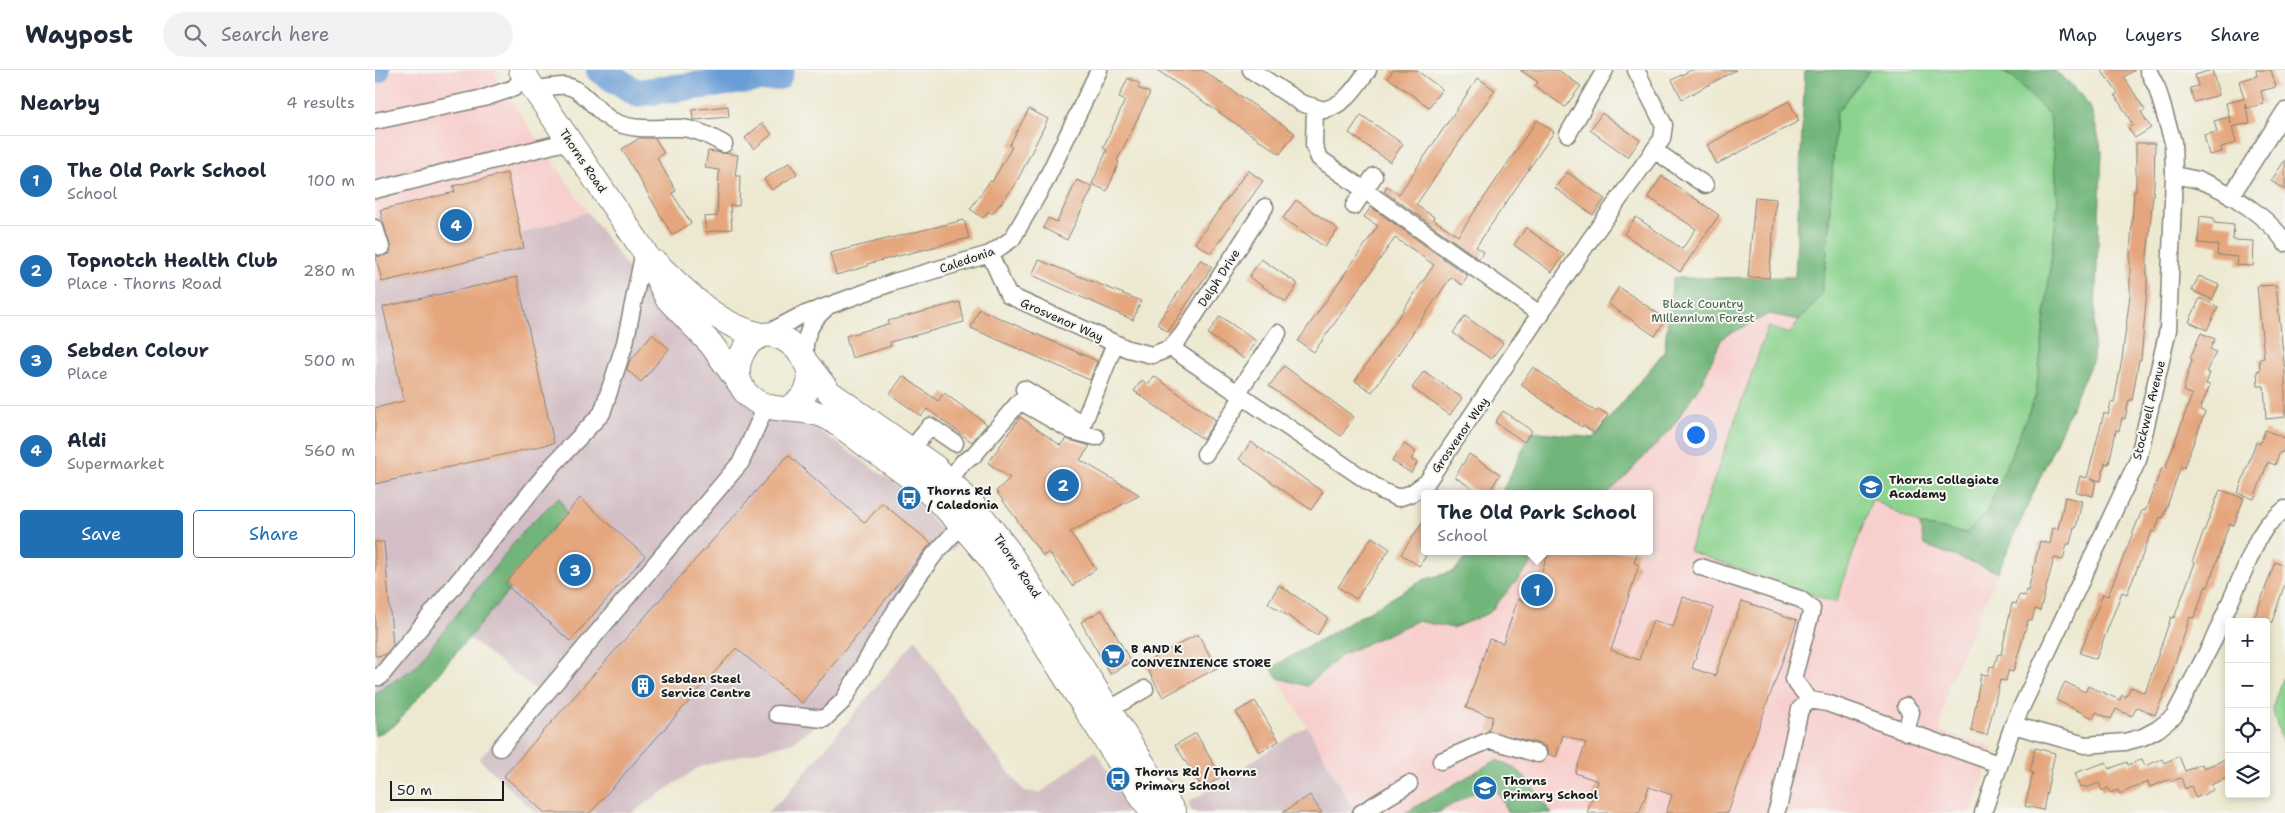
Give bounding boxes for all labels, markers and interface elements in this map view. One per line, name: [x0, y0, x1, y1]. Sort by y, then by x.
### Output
search box: [163, 12, 513, 57]
text: Waypost: [25, 19, 133, 51]
icon: search: [181, 21, 209, 49]
text: Search here: [221, 22, 329, 47]
text: Map: [2059, 23, 2097, 47]
text: Layers: [2125, 23, 2182, 47]
text: Share: [2210, 23, 2260, 47]
text: Nearby: [20, 89, 100, 117]
text: 4 results: [286, 92, 355, 113]
street label: Thorns Road: [556, 126, 611, 196]
text: The Old Park School: [67, 158, 266, 183]
text: 1: [32, 170, 40, 191]
text: 100 m: [307, 170, 355, 191]
text: School: [67, 183, 117, 204]
pin: 4: [440, 206, 472, 244]
street label: Caledonia: [937, 243, 997, 277]
street label: Delph Drive: [1194, 246, 1244, 310]
text: Topnotch Health Club: [67, 248, 278, 273]
text: 2: [30, 260, 42, 281]
text: 280 m: [303, 260, 355, 281]
text: Place · Thorns Road: [67, 273, 222, 294]
street label: Grosvenor Way: [1018, 295, 1106, 345]
park label: Black Country Millennium Forest: [1651, 296, 1755, 326]
text: Sebden Colour: [67, 338, 209, 363]
text: 3: [30, 350, 42, 371]
text: 500 m: [304, 350, 355, 371]
street label: Stockwell Avenue: [2129, 358, 2169, 461]
text: Place: [67, 363, 108, 384]
street label: Grosvenor Way: [1428, 394, 1492, 476]
your location: [1683, 422, 1709, 448]
text: Aldi: [67, 428, 107, 453]
text: 4: [30, 440, 42, 461]
text: 560 m: [304, 440, 355, 461]
text: Supermarket: [67, 453, 164, 474]
pin: 2: [1047, 466, 1079, 504]
place label: Thorns Collegiate Academy: [1889, 472, 1999, 502]
school or university icon: Thorns Collegiate Academy: [1858, 474, 1884, 500]
place label: Thorns Rd / Caledonia: [927, 483, 999, 513]
bus stop icon: Thorns Rd / Caledonia: [896, 485, 922, 511]
popup: [1421, 490, 1653, 555]
text: The Old Park School: [1437, 500, 1637, 525]
button: Save: [20, 510, 183, 558]
button: Share: [193, 510, 355, 558]
text: School: [1437, 525, 1488, 546]
street label: Thorns Road: [990, 531, 1045, 601]
pin: 3: [559, 551, 591, 589]
pin: 1: [1521, 571, 1553, 609]
map controls: [2225, 618, 2270, 798]
button: +: [2225, 618, 2270, 663]
place label: B AND K CONVEINIENCE STORE: [1131, 641, 1271, 671]
supermarket icon: B AND K CONVEINIENCE STORE: [1100, 643, 1126, 669]
button: −: [2225, 663, 2270, 708]
place label: Sebden Steel Service Centre: [661, 671, 751, 701]
building icon: Sebden Steel Service Centre: [630, 673, 656, 699]
button: locate: [2225, 708, 2270, 753]
button: layers: [2225, 753, 2270, 798]
place label: Thorns Rd / Thorns Primary School: [1135, 764, 1256, 794]
bus stop icon: Thorns Rd / Thorns Primary School: [1105, 766, 1131, 792]
place label: Thorns Primary School: [1503, 773, 1598, 803]
school or university icon: Thorns Primary School: [1472, 775, 1498, 801]
scale bar: [390, 778, 504, 801]
text: 50 m: [397, 781, 432, 799]

